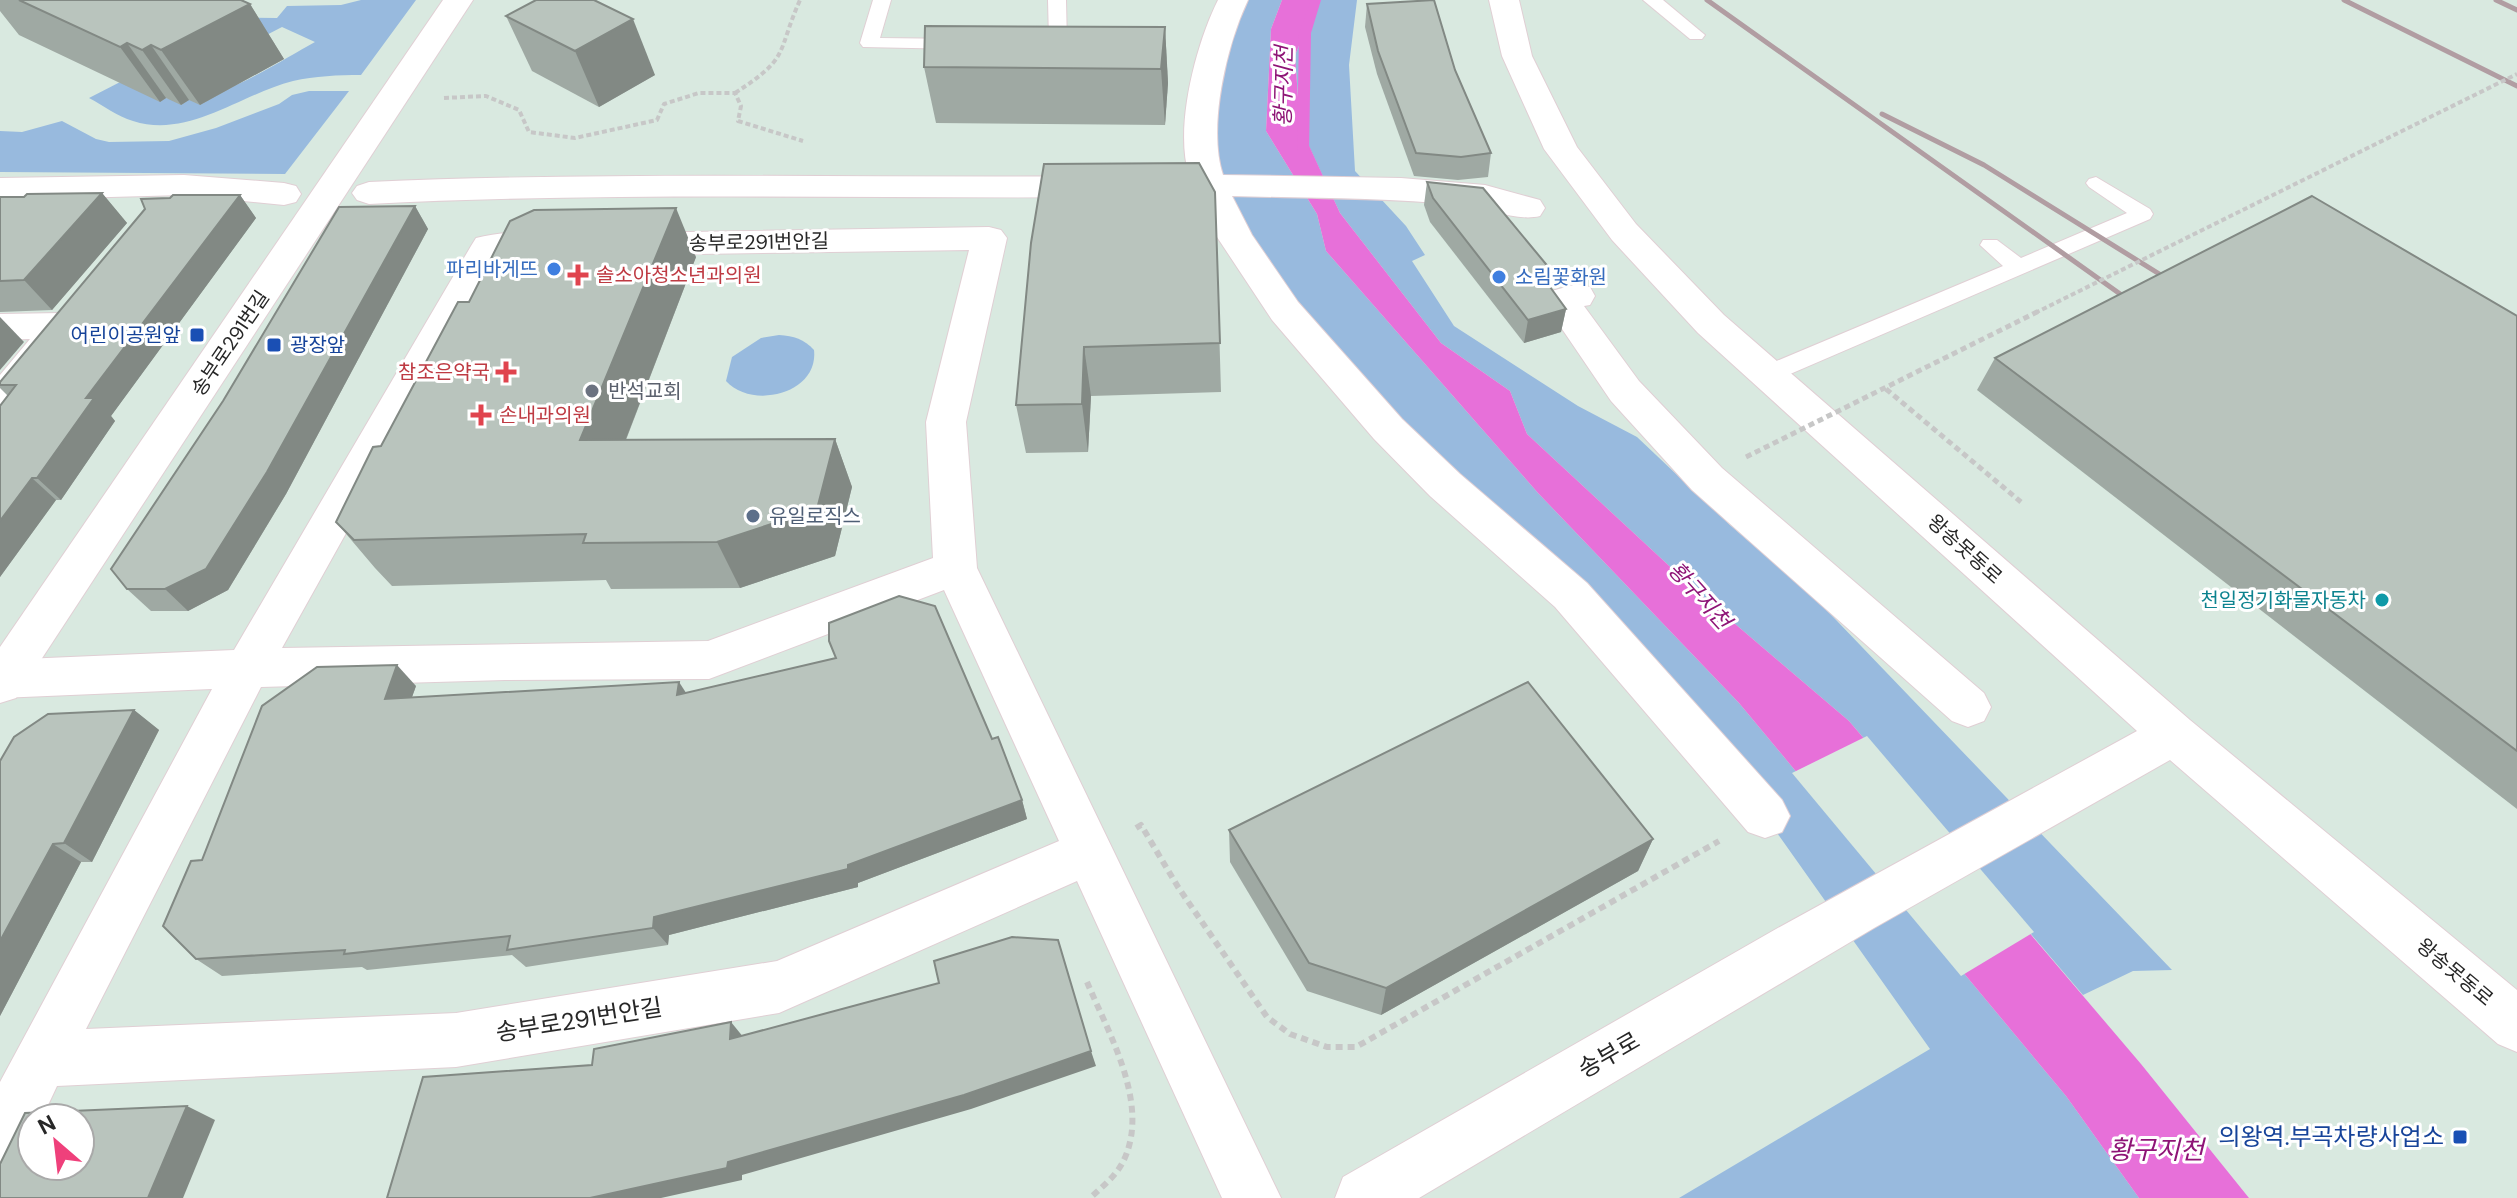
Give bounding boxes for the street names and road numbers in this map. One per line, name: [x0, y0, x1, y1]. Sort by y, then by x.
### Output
street label: 송부로291번안길: [689, 228, 829, 256]
street label: 송부로291번길: [185, 285, 275, 401]
street label: 왕송못동로: [1922, 509, 2008, 589]
street label: 왕송못동로: [2411, 932, 2499, 1012]
street label: 송부로291번안길: [493, 991, 664, 1048]
street label: 송부로: [1572, 1025, 1645, 1085]

